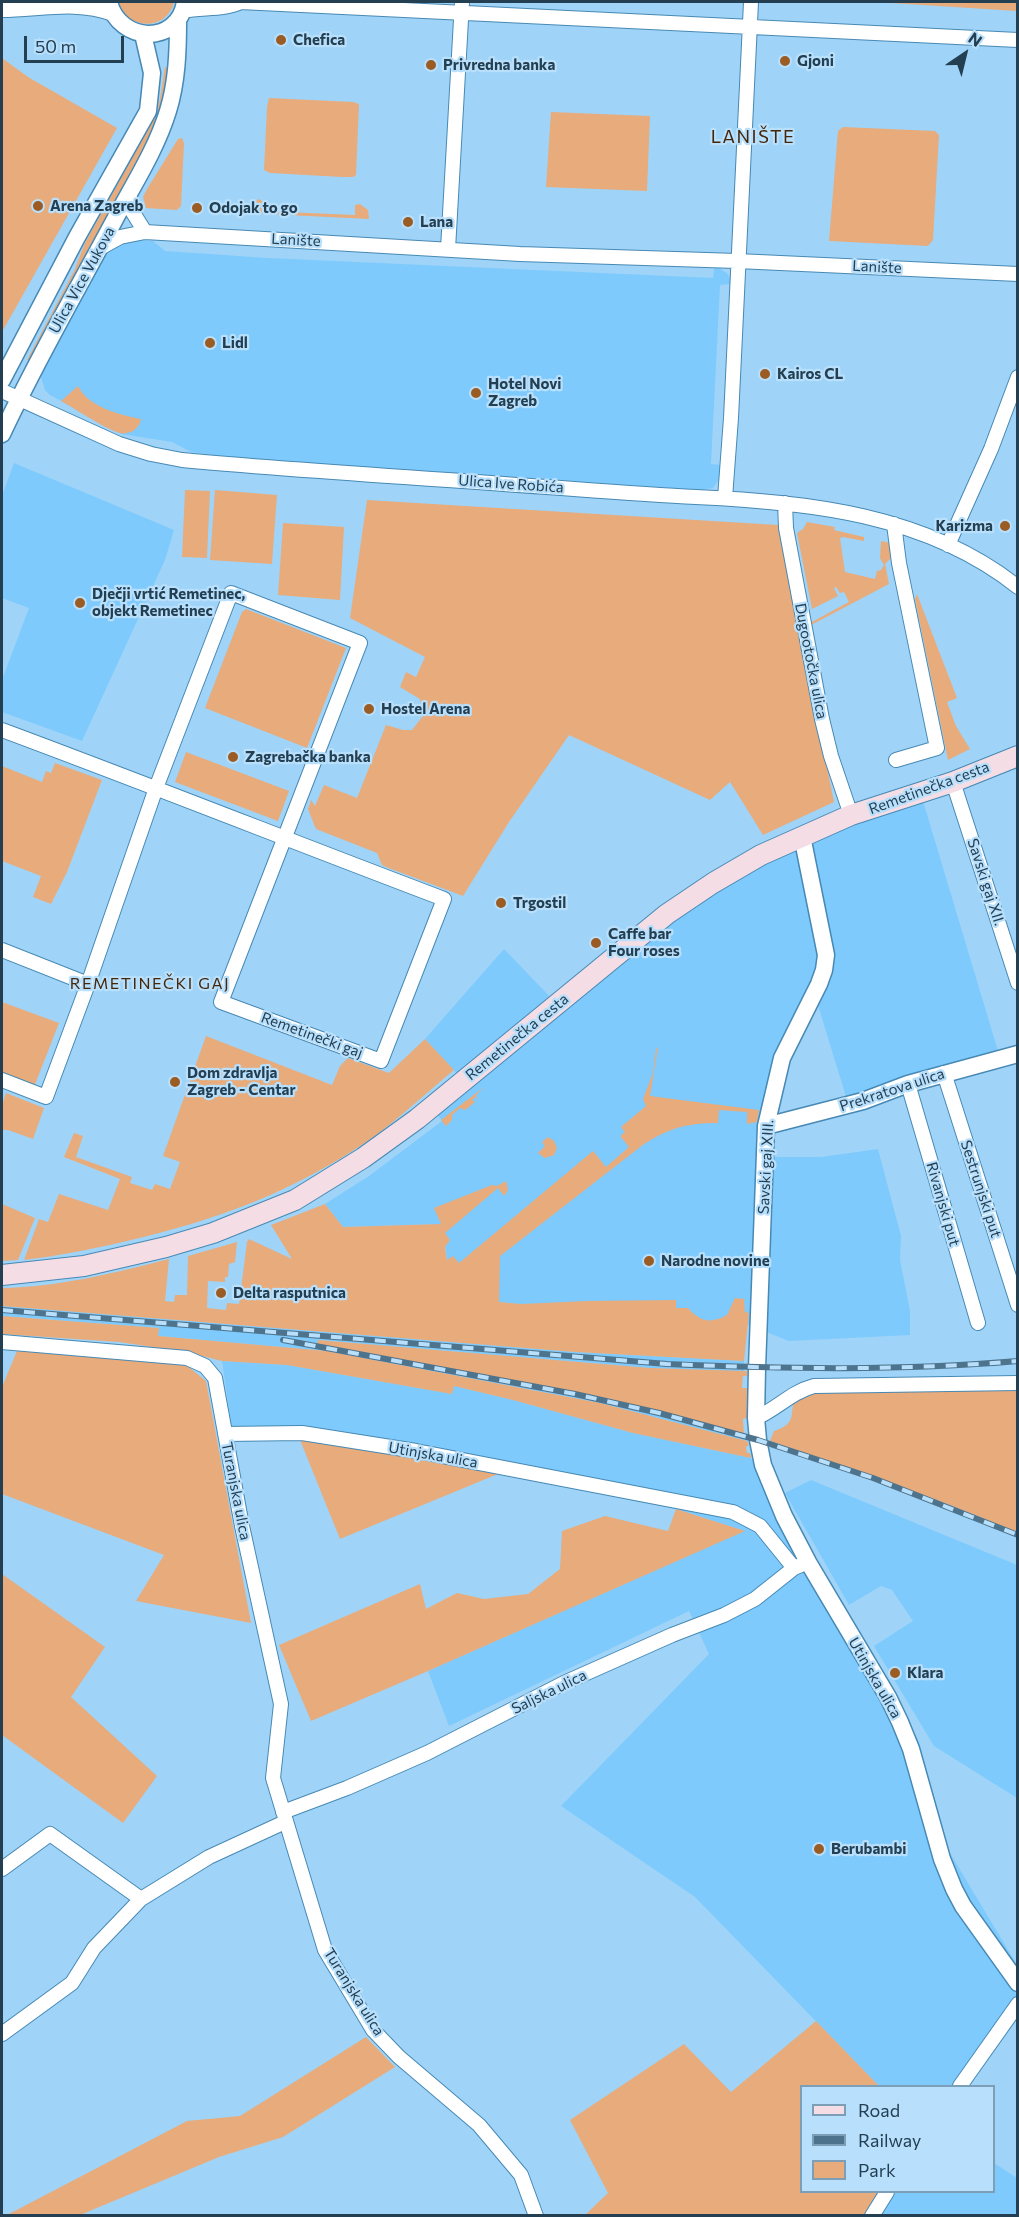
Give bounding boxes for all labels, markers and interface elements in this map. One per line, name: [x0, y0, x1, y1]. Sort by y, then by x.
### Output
scale bar: [27, 24, 128, 62]
north arrow: [935, 24, 995, 84]
text: N: [965, 28, 986, 50]
place label: Chefica: [293, 31, 345, 49]
marker: Chefica: [274, 33, 288, 47]
text: 50 m: [35, 35, 76, 57]
place label: Gjoni: [797, 52, 834, 70]
marker: Gjoni: [778, 54, 792, 68]
place label: Privredna banka: [443, 56, 555, 74]
marker: Privredna banka: [424, 58, 438, 72]
district label: LANIŠTE: [711, 126, 795, 148]
place label: Arena Zagreb: [50, 197, 143, 215]
marker: Arena Zagreb: [31, 199, 45, 213]
place label: Odojak to go: [209, 199, 298, 217]
marker: Odojak to go: [190, 201, 204, 215]
place label: Lana: [420, 213, 453, 231]
marker: Lana: [401, 215, 415, 229]
street label: Ulica Vice Vukova: [45, 224, 119, 336]
street label: Lanište: [271, 230, 321, 250]
street label: Lanište: [852, 257, 902, 277]
place label: Lidl: [222, 334, 248, 352]
marker: Lidl: [203, 336, 217, 350]
place label: Kairos CL: [777, 365, 843, 383]
marker: Kairos CL: [758, 367, 772, 381]
place label: Hotel Novi Zagreb: [488, 375, 562, 410]
marker: Hotel Novi Zagreb: [469, 386, 483, 400]
street label: Ulica Ive Robića: [458, 471, 564, 497]
place label: Karizma: [936, 517, 993, 535]
marker: Karizma: [998, 519, 1012, 533]
place label: Dječji vrtić Remetinec, objekt Remetinec: [92, 585, 245, 620]
marker: Dječji vrtić Remetinec, objekt Remetinec: [73, 596, 87, 610]
street label: Dugootočka ulica: [791, 601, 831, 721]
place label: Hostel Arena: [381, 700, 470, 718]
marker: Hostel Arena: [362, 702, 376, 716]
place label: Zagrebačka banka: [245, 748, 371, 766]
marker: Zagrebačka banka: [226, 750, 240, 764]
street label: Remetinečka cesta: [866, 758, 992, 818]
street label: Savski gaj XII.: [963, 836, 1009, 928]
place label: Trgostil: [513, 894, 566, 912]
marker: Trgostil: [494, 896, 508, 910]
place label: Caffe bar Four roses: [608, 925, 680, 960]
marker: Caffe bar Four roses: [589, 936, 603, 950]
district label: REMETINEČKI GAJ: [70, 974, 230, 994]
street label: Remetinečka cesta: [462, 990, 572, 1084]
street label: Remetinečki gaj: [259, 1008, 365, 1062]
place label: Dom zdravlja Zagreb - Centar: [187, 1064, 296, 1099]
street label: Prekratova ulica: [837, 1065, 947, 1115]
marker: Dom zdravlja Zagreb - Centar: [168, 1075, 182, 1089]
street label: Savski gaj XIII.: [755, 1119, 777, 1215]
street label: Sestrunjski put: [957, 1138, 1005, 1240]
street label: Rivanjski put: [922, 1160, 964, 1248]
place label: Narodne novine: [661, 1252, 770, 1270]
marker: Narodne novine: [642, 1254, 656, 1268]
place label: Delta rasputnica: [233, 1284, 346, 1302]
marker: Delta rasputnica: [214, 1286, 228, 1300]
street label: Utinjska ulica: [387, 1438, 479, 1472]
street label: Turanjska ulica: [218, 1440, 254, 1542]
street label: Utinjska ulica: [845, 1634, 905, 1722]
place label: Klara: [907, 1664, 943, 1682]
street label: Saljska ulica: [509, 1666, 589, 1718]
marker: Klara: [888, 1666, 902, 1680]
place label: Berubambi: [831, 1840, 907, 1858]
marker: Berubambi: [812, 1842, 826, 1856]
street label: Turanjska ulica: [320, 1945, 388, 2039]
legend: [800, 2085, 995, 2193]
text: Road: [858, 2099, 900, 2121]
text: Railway: [858, 2129, 921, 2151]
text: Park: [858, 2159, 896, 2181]

